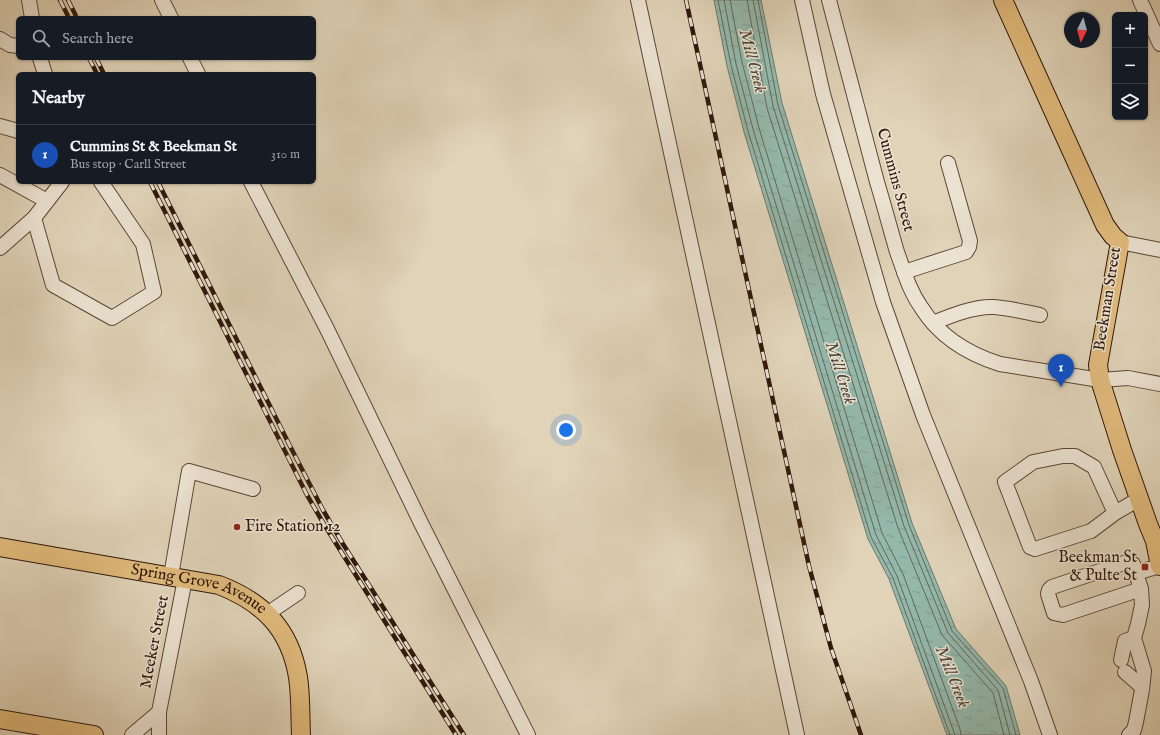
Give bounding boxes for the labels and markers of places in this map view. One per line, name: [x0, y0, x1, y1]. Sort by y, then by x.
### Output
pin: 1: [1048, 354, 1074, 387]
place label: Fire Station 12: [245, 517, 341, 537]
marker: Fire Station 12: [232, 522, 242, 532]
place label: Beekman St & Pulte St: [1058, 548, 1138, 586]
marker: Beekman St & Pulte St: [1140, 562, 1150, 572]

